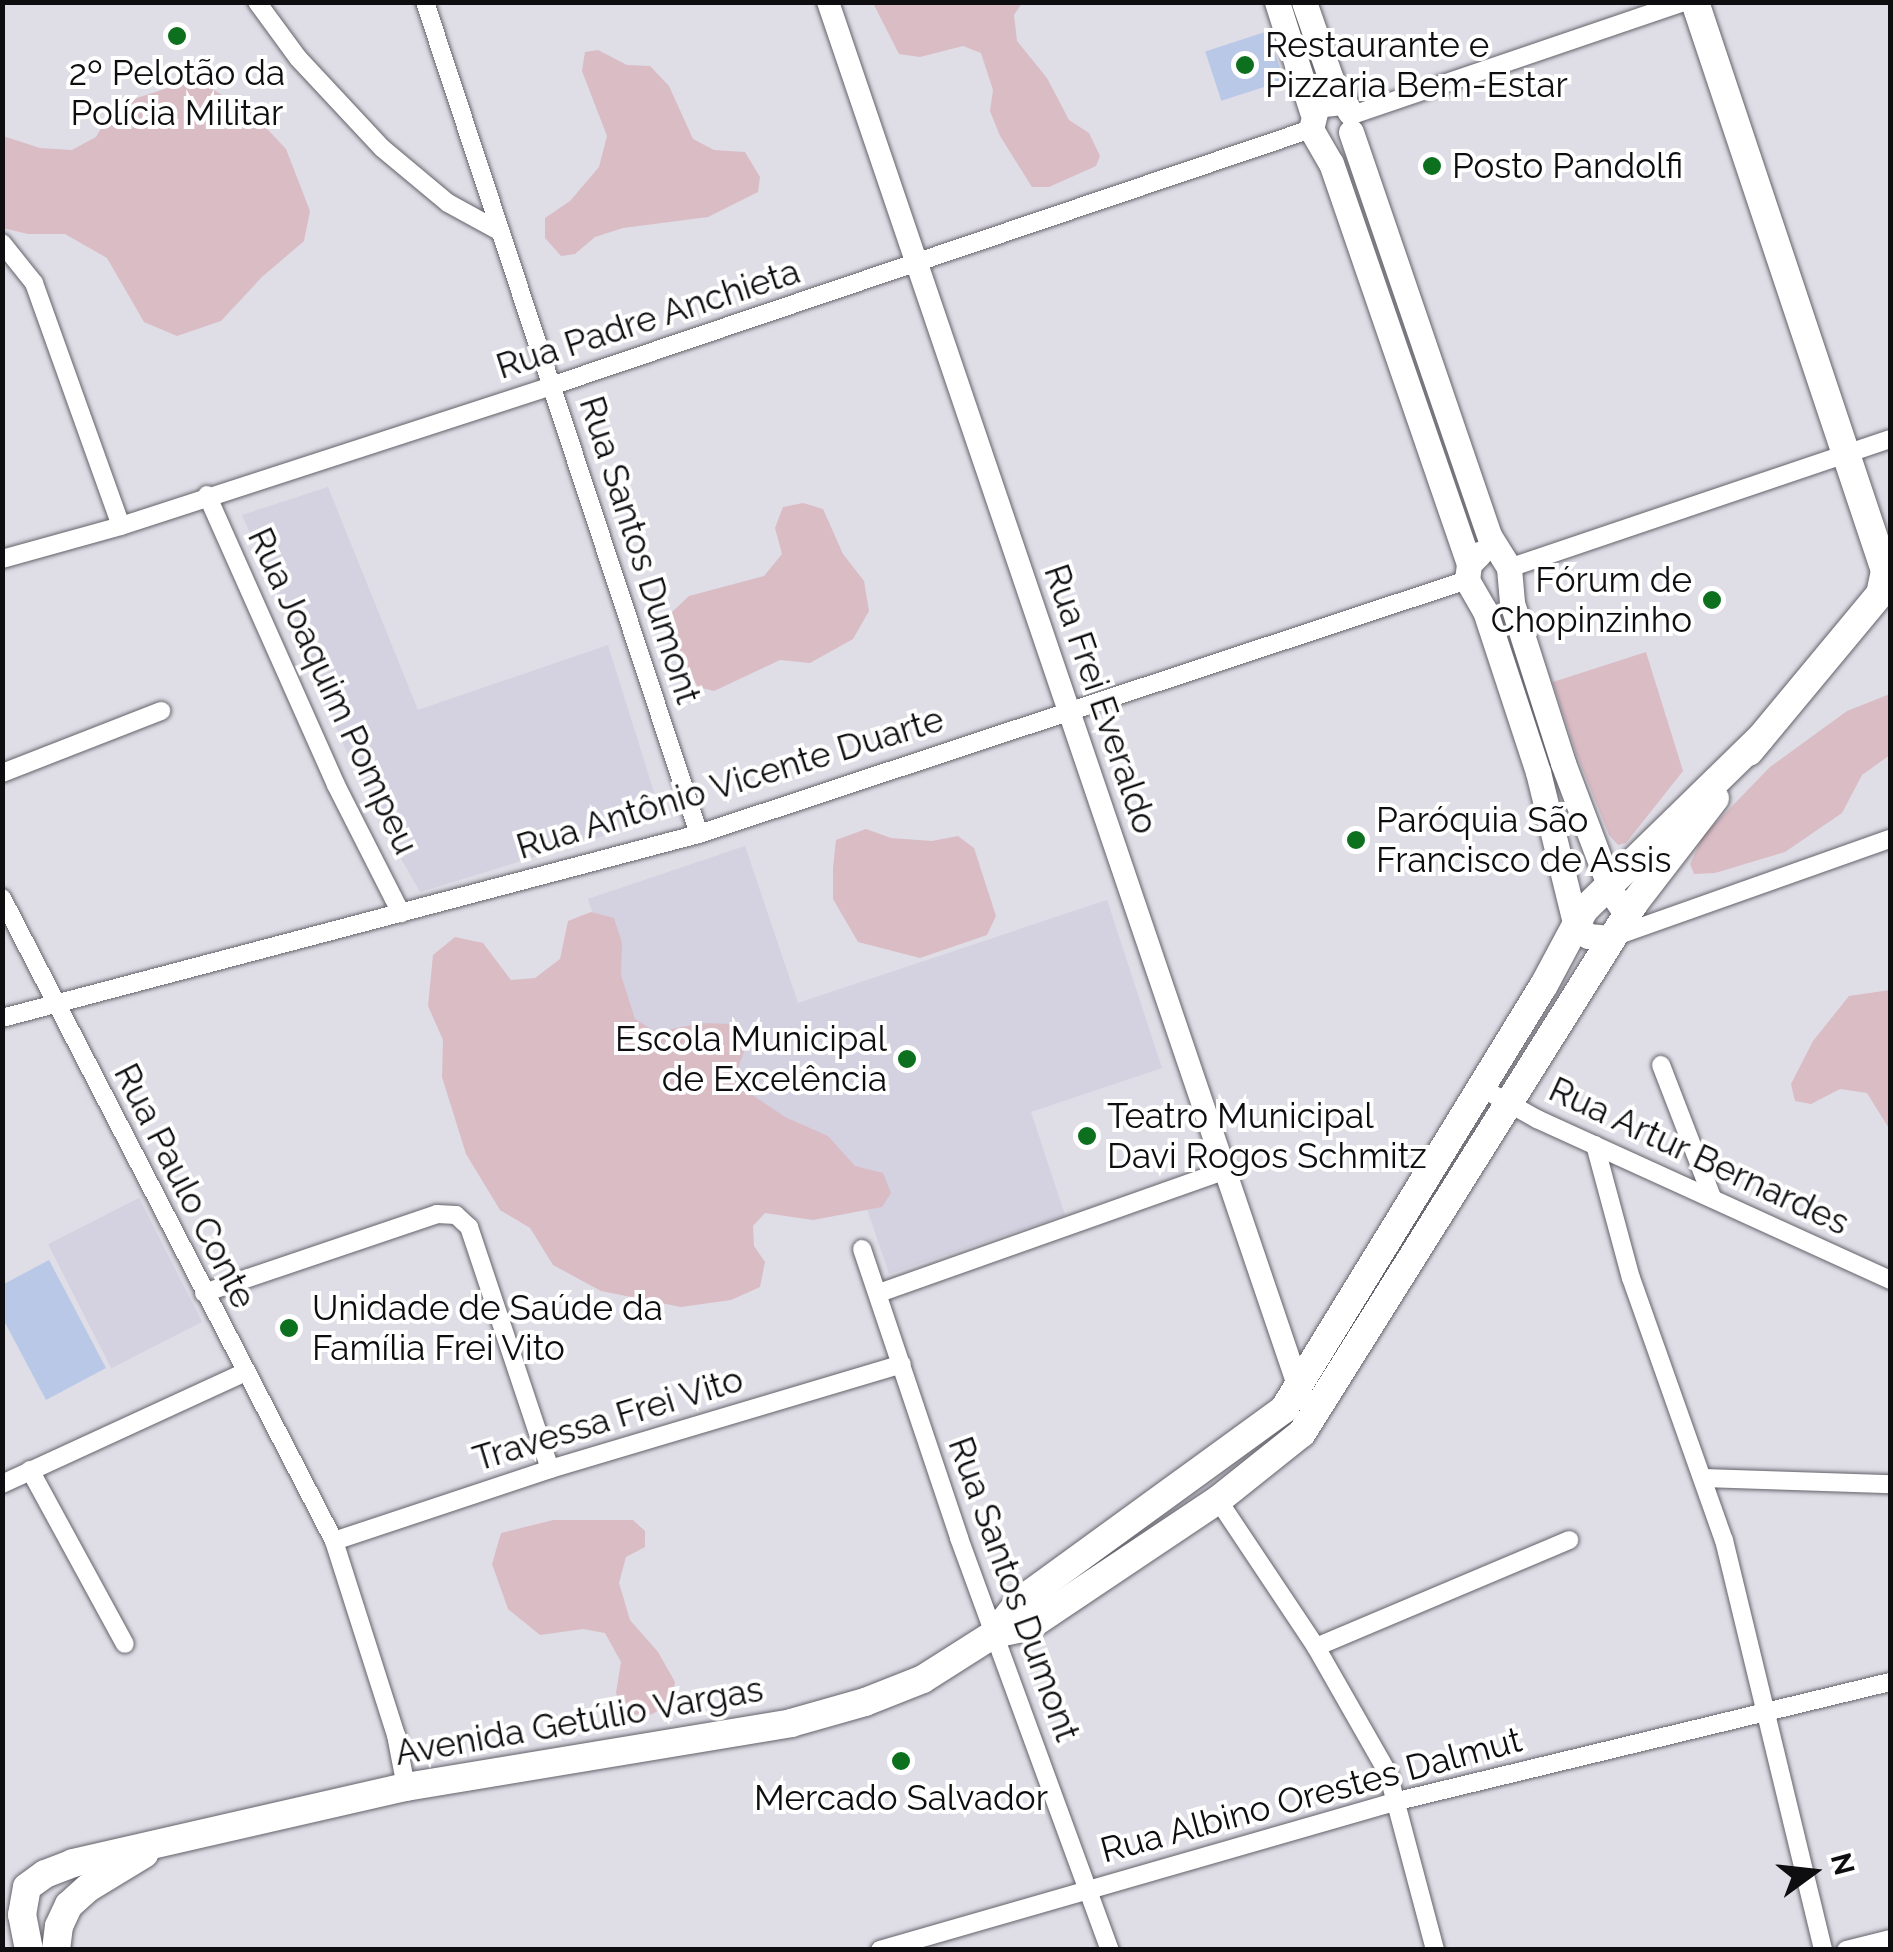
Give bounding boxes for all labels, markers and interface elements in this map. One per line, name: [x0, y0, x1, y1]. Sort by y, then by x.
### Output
place label: Restaurante e Pizzaria Bem-Estar: [1265, 24, 1568, 106]
marker: 2º Pelotão da Polícia Militar: [166, 25, 188, 47]
place label: 2º Pelotão da Polícia Militar: [69, 52, 285, 134]
marker: Restaurante e Pizzaria Bem-Estar: [1234, 54, 1256, 76]
place label: Posto Pandolfi: [1452, 145, 1683, 187]
marker: Posto Pandolfi: [1421, 155, 1443, 177]
street label: Rua Padre Anchieta: [491, 250, 805, 388]
street label: Rua Santos Dumont: [570, 391, 710, 709]
street label: Rua Joaquim Pompeu: [239, 521, 427, 861]
street label: Rua Frei Everaldo: [1035, 559, 1167, 839]
place label: Fórum de Chopinzinho: [1491, 559, 1692, 641]
marker: Fórum de Chopinzinho: [1701, 589, 1723, 611]
street label: Rua Antônio Vicente Duarte: [510, 698, 950, 868]
place label: Paróquia São Francisco de Assis: [1376, 799, 1672, 881]
marker: Paróquia São Francisco de Assis: [1345, 829, 1367, 851]
place label: Escola Municipal de Excelência: [615, 1018, 887, 1100]
marker: Escola Municipal de Excelência: [896, 1048, 918, 1070]
street label: Rua Paulo Conte: [105, 1057, 265, 1315]
street label: Rua Artur Bernardes: [1542, 1068, 1856, 1244]
place label: Teatro Municipal Davi Rogos Schmitz: [1107, 1095, 1427, 1177]
marker: Teatro Municipal Davi Rogos Schmitz: [1076, 1125, 1098, 1147]
place label: Unidade de Saúde da Família Frei Vito: [312, 1287, 663, 1369]
marker: Unidade de Saúde da Família Frei Vito: [276, 1315, 302, 1341]
street label: Travessa Frei Vito: [467, 1358, 749, 1480]
street label: Rua Santos Dumont: [939, 1431, 1089, 1747]
street label: Avenida Getúlio Vargas: [391, 1668, 767, 1774]
street label: Rua Albino Orestes Dalmut: [1095, 1718, 1527, 1872]
marker: Mercado Salvador: [890, 1750, 912, 1772]
place label: Mercado Salvador: [754, 1777, 1048, 1819]
north arrow: [1763, 1822, 1863, 1922]
text: N: [1824, 1850, 1861, 1879]

